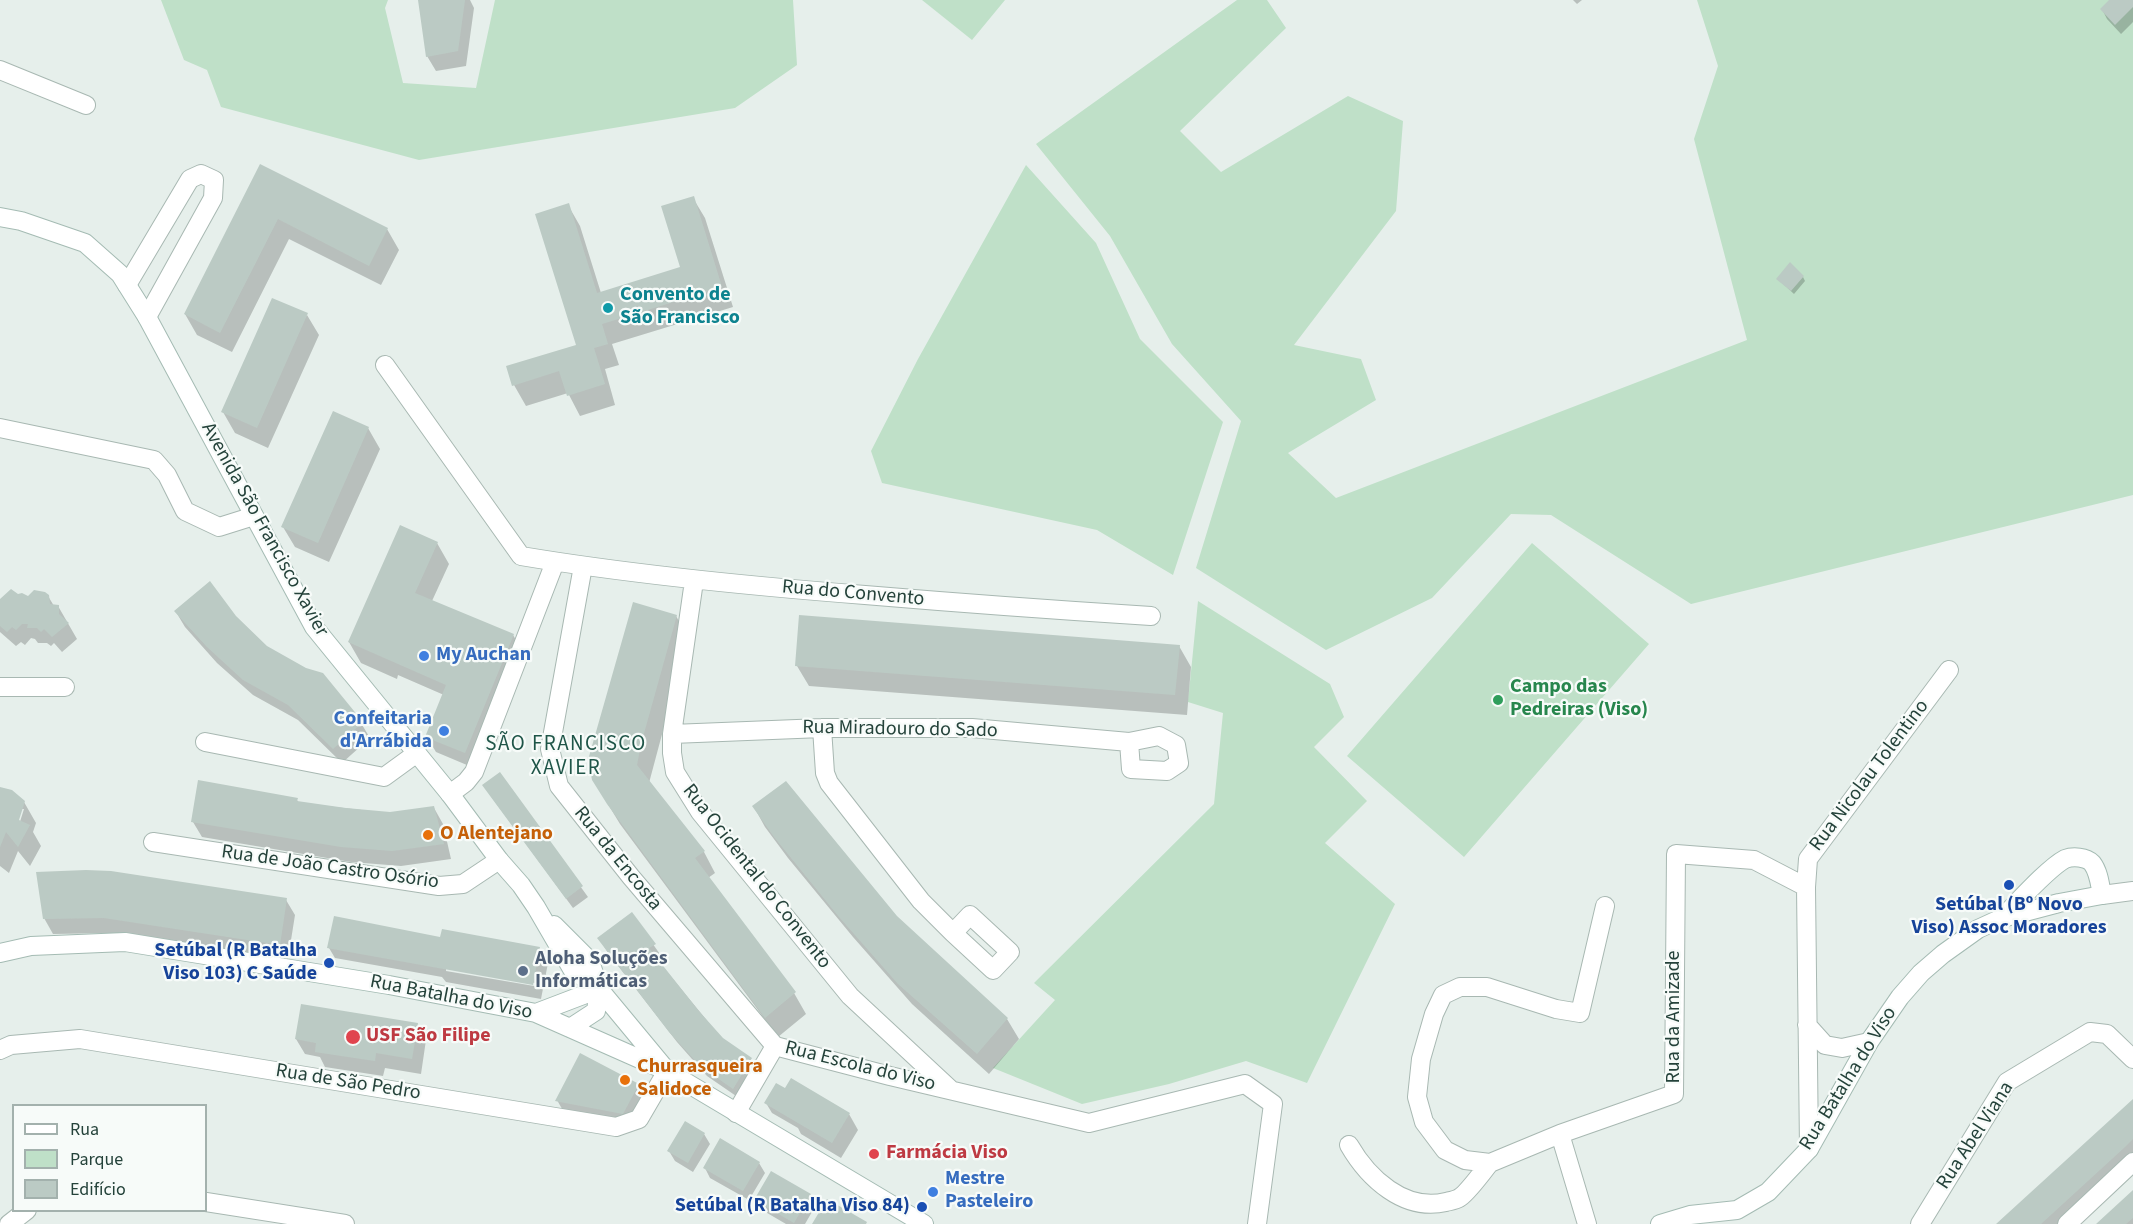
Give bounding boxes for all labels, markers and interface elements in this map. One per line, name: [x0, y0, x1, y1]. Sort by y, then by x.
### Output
place label: Convento de São Francisco: [620, 284, 740, 331]
marker: Convento de São Francisco: [601, 301, 615, 315]
street label: Avenida São Francisco Xavier: [195, 419, 333, 641]
street label: Rua do Convento: [781, 576, 925, 612]
place label: My Auchan: [436, 644, 531, 668]
marker: My Auchan: [417, 649, 431, 663]
place label: Campo das Pedreiras (Viso): [1510, 676, 1648, 723]
marker: Campo das Pedreiras (Viso): [1491, 693, 1505, 707]
street label: Rua Nicolau Tolentino: [1805, 696, 1935, 856]
place label: Confeitaria d'Arrábida: [334, 708, 432, 755]
street label: Rua Miradouro do Sado: [802, 716, 998, 744]
marker: Confeitaria d'Arrábida: [437, 724, 451, 738]
district label: SÃO FRANCISCO XAVIER: [485, 732, 647, 782]
street label: Rua Ocidental do Convento: [676, 780, 836, 974]
street label: Rua da Encosta: [568, 802, 666, 916]
place label: O Alentejano: [440, 823, 553, 847]
marker: O Alentejano: [421, 828, 435, 842]
street label: Rua de João Castro Osório: [220, 841, 440, 895]
marker: Setúbal (Bº Novo Viso) Assoc Moradores: [2002, 878, 2016, 892]
place label: Setúbal (Bº Novo Viso) Assoc Moradores: [1911, 894, 2107, 941]
place label: Setúbal (R Batalha Viso 103) C Saúde: [154, 940, 317, 987]
place label: Aloha Soluções Informáticas: [535, 948, 668, 995]
street label: Rua da Amizade: [1663, 950, 1687, 1084]
marker: Setúbal (R Batalha Viso 103) C Saúde: [322, 956, 336, 970]
marker: Aloha Soluções Informáticas: [516, 964, 530, 978]
street label: Rua Batalha do Viso: [368, 971, 534, 1025]
street label: Rua Batalha do Viso: [1795, 1003, 1903, 1155]
place label: USF São Filipe: [366, 1025, 491, 1049]
marker: USF São Filipe: [344, 1028, 362, 1046]
street label: Rua Escola do Viso: [782, 1037, 938, 1097]
place label: Churrasqueira Salidoce: [637, 1056, 763, 1103]
street label: Rua de São Pedro: [274, 1060, 422, 1106]
marker: Churrasqueira Salidoce: [618, 1073, 632, 1087]
street label: Rua Abel Viana: [1932, 1078, 2020, 1194]
legend: [12, 1104, 207, 1212]
text: Rua: [70, 1117, 99, 1142]
place label: Farmácia Viso: [886, 1142, 1008, 1166]
text: Parque: [70, 1147, 123, 1172]
marker: Farmácia Viso: [867, 1147, 881, 1161]
place label: Mestre Pasteleiro: [945, 1168, 1033, 1215]
text: Edifício: [70, 1177, 126, 1202]
marker: Mestre Pasteleiro: [926, 1185, 940, 1199]
place label: Setúbal (R Batalha Viso 84): [675, 1195, 910, 1219]
marker: Setúbal (R Batalha Viso 84): [915, 1200, 929, 1214]

